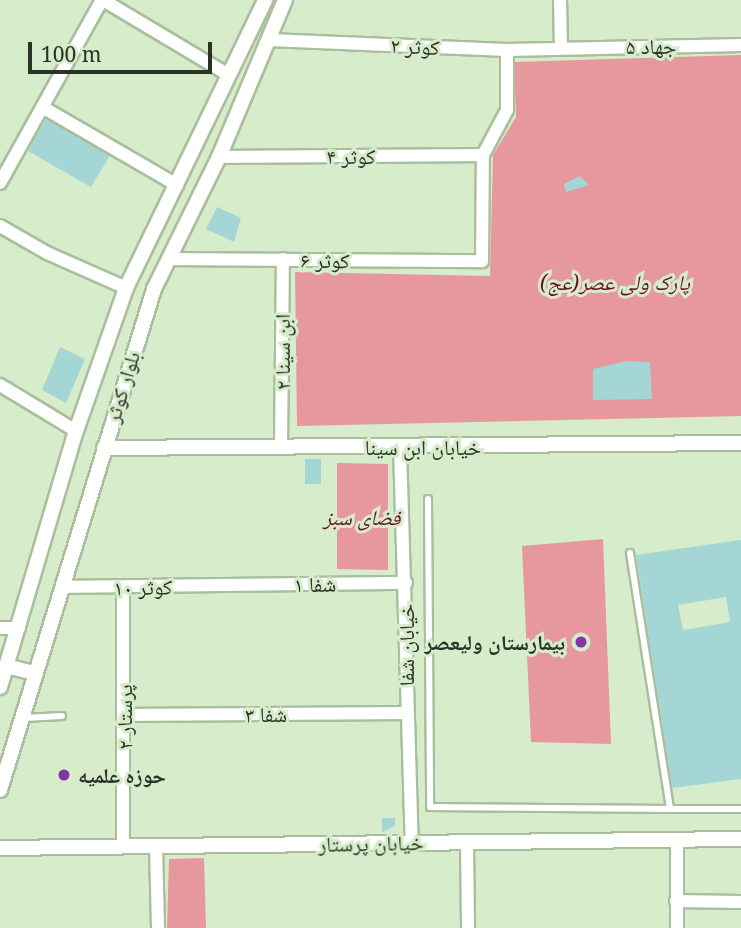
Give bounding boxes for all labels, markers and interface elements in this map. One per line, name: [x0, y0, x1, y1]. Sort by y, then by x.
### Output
scale bar: [32, 28, 215, 72]
street label: کوثر ۲: [390, 32, 440, 60]
street label: جهاد ۵: [626, 33, 676, 59]
text: 100 m: [41, 40, 102, 68]
street label: کوثر ۴: [326, 143, 376, 169]
street label: کوثر ۶: [300, 247, 350, 273]
park label: پارک ولی عصر(عج): [540, 269, 690, 295]
street label: ابن سینا ۲: [269, 314, 295, 390]
street label: بلوار کوثر: [99, 348, 145, 426]
street label: خیابان ابن سینا: [365, 434, 481, 460]
park label: فضای سبز: [323, 504, 401, 530]
street label: شفا ۱: [294, 571, 336, 597]
street label: کوثر ۱۰: [114, 574, 172, 600]
street label: خیابان شفا: [393, 604, 419, 686]
place label: بیمارستان ولیعصر: [425, 629, 565, 655]
marker: بیمارستان ولیعصر: [571, 632, 591, 652]
street label: پرستار ۲: [111, 684, 137, 750]
street label: شفا ۳: [245, 701, 287, 727]
place label: حوزه علمیه: [78, 762, 166, 788]
marker: حوزه علمیه: [56, 767, 72, 783]
street label: خیابان پرستار: [318, 829, 424, 857]

